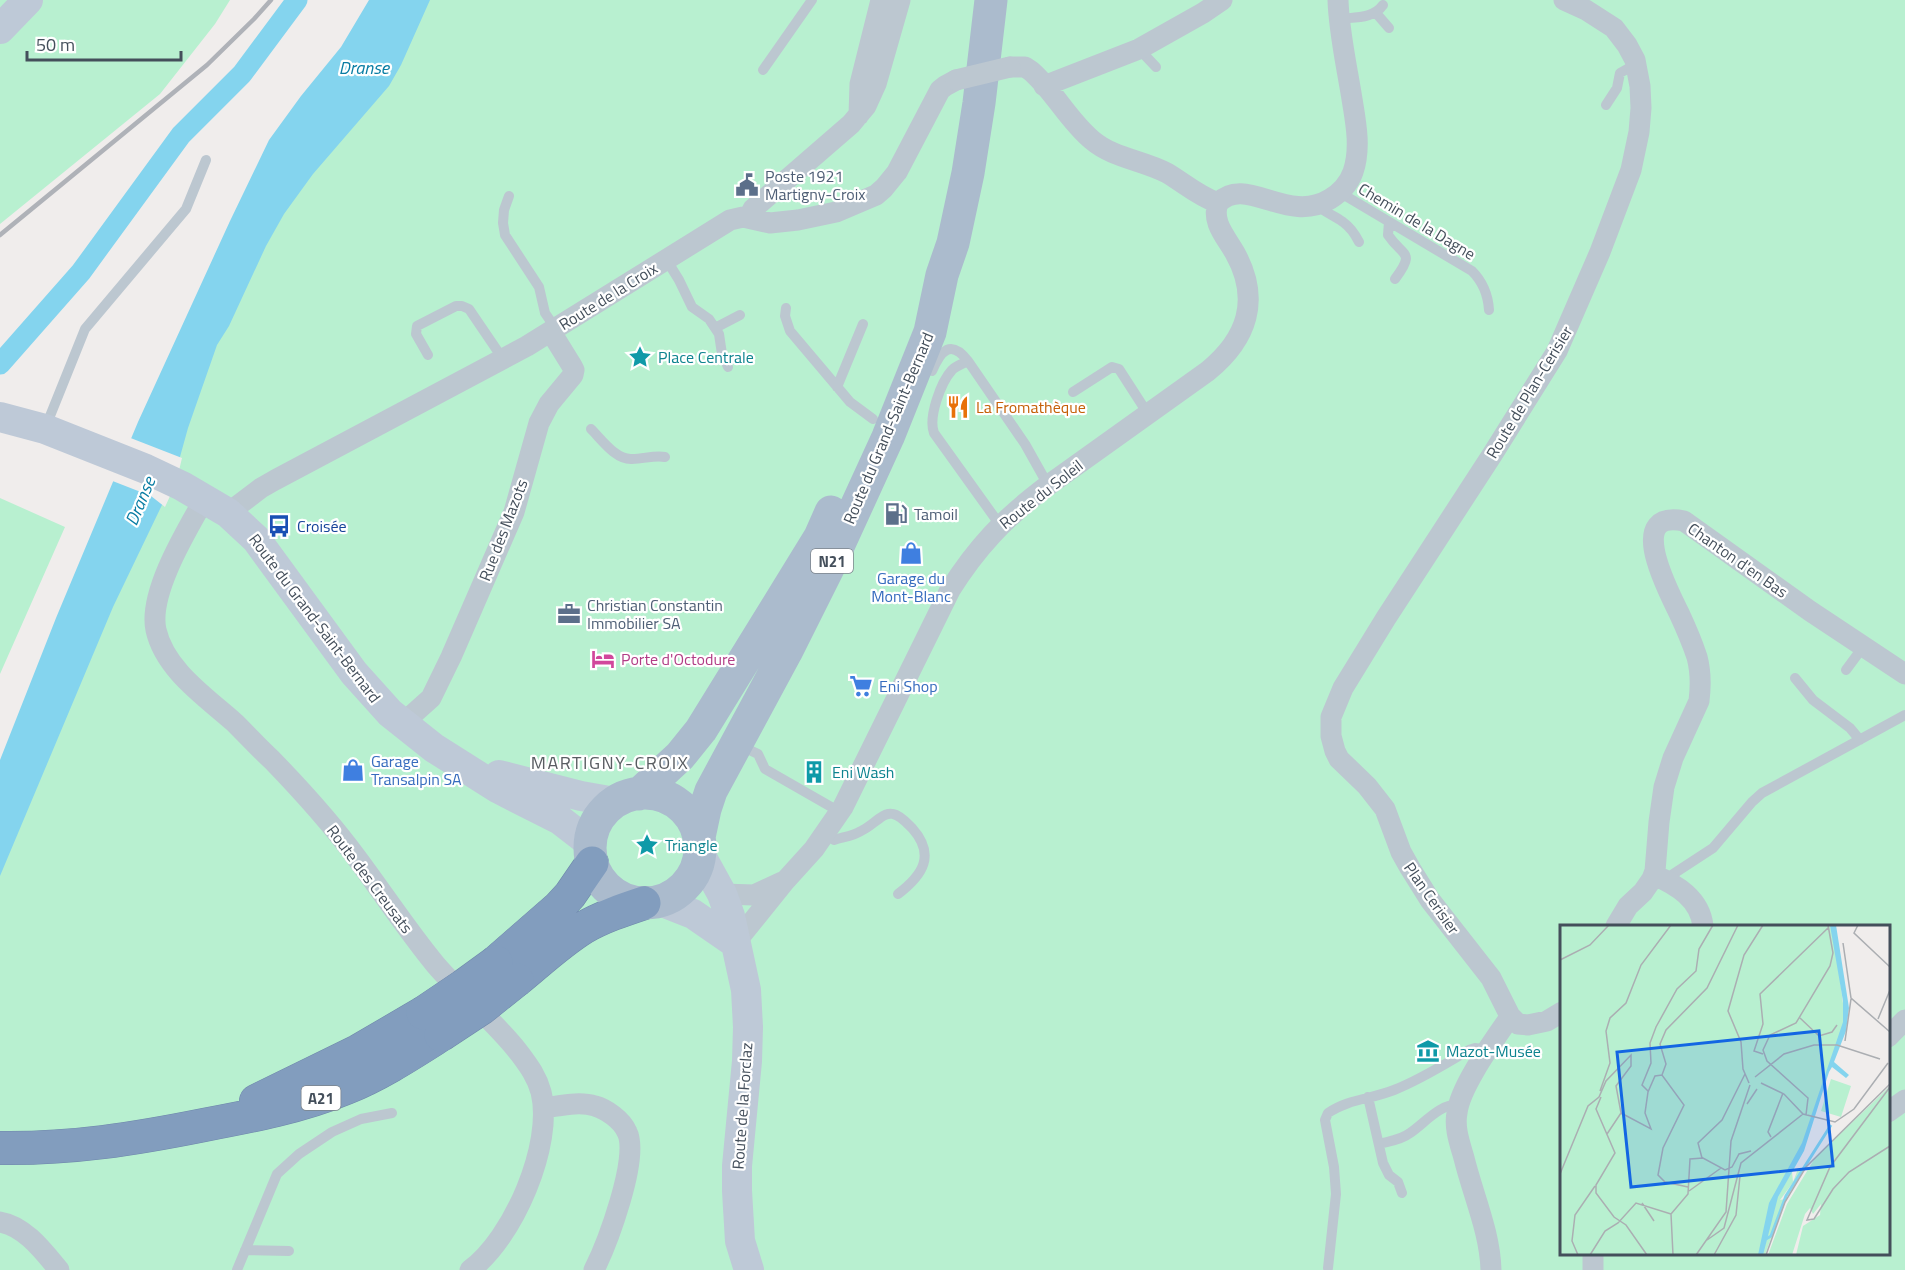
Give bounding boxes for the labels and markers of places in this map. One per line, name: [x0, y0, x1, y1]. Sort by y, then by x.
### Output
place label: Poste 1921 Martigny-Croix: [765, 164, 866, 206]
public building icon: Poste 1921 Martigny-Croix: [734, 172, 760, 198]
place icon: Place Centrale: [627, 344, 653, 370]
place label: Place Centrale: [658, 345, 754, 369]
restaurant icon: La Fromathèque: [945, 394, 971, 420]
place label: La Fromathèque: [976, 395, 1086, 419]
fuel station icon: Tamoil: [883, 501, 909, 527]
place label: Tamoil: [914, 502, 958, 526]
bus stop icon: Croisée: [266, 513, 292, 539]
place label: Croisée: [297, 514, 347, 538]
shop icon: Garage du Mont-Blanc: [898, 540, 924, 566]
place label: Garage du Mont-Blanc: [871, 566, 951, 608]
place label: Christian Constantin Immobilier SA: [587, 593, 723, 635]
office icon: Christian Constantin Immobilier SA: [556, 601, 582, 627]
hotel icon: Porte d'Octodure: [590, 646, 616, 672]
place label: Porte d'Octodure: [621, 647, 735, 671]
supermarket icon: Eni Shop: [848, 673, 874, 699]
place label: Eni Shop: [879, 674, 938, 698]
place label: Garage Transalpin SA: [371, 749, 462, 791]
shop icon: Garage Transalpin SA: [340, 757, 366, 783]
building icon: Eni Wash: [801, 759, 827, 785]
place label: Eni Wash: [832, 760, 894, 784]
place icon: Triangle: [634, 832, 660, 858]
place label: Triangle: [665, 833, 718, 857]
museum icon: Mazot-Musée: [1415, 1038, 1441, 1064]
place label: Mazot-Musée: [1446, 1039, 1541, 1063]

